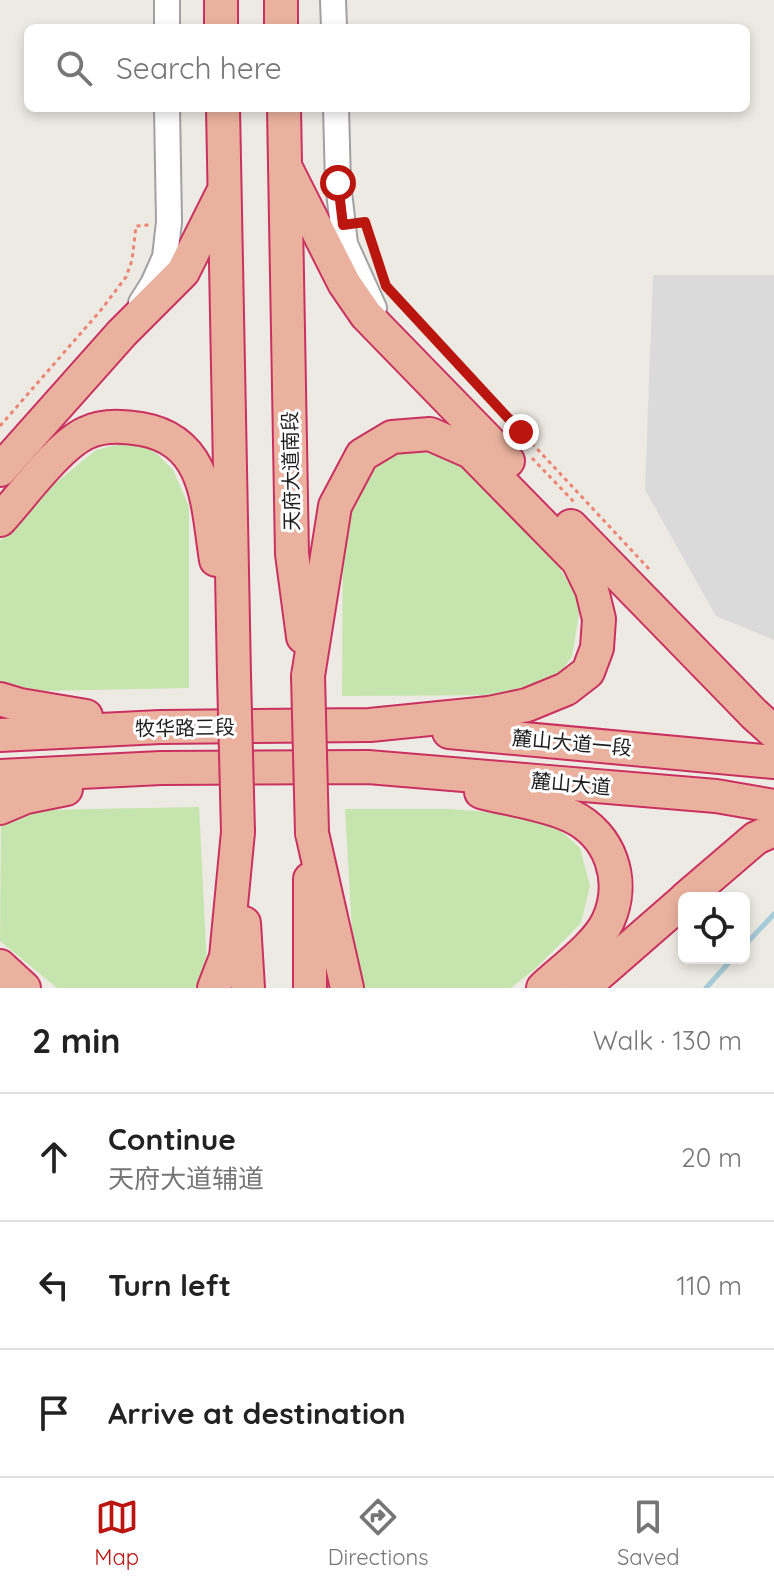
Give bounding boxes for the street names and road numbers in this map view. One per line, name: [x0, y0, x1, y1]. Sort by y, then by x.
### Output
street label: 天府大道南段: [277, 411, 304, 531]
street label: 牧华路三段: [135, 714, 235, 741]
street label: 麓山大道一段: [511, 725, 633, 760]
street label: 麓山大道: [530, 768, 612, 799]

